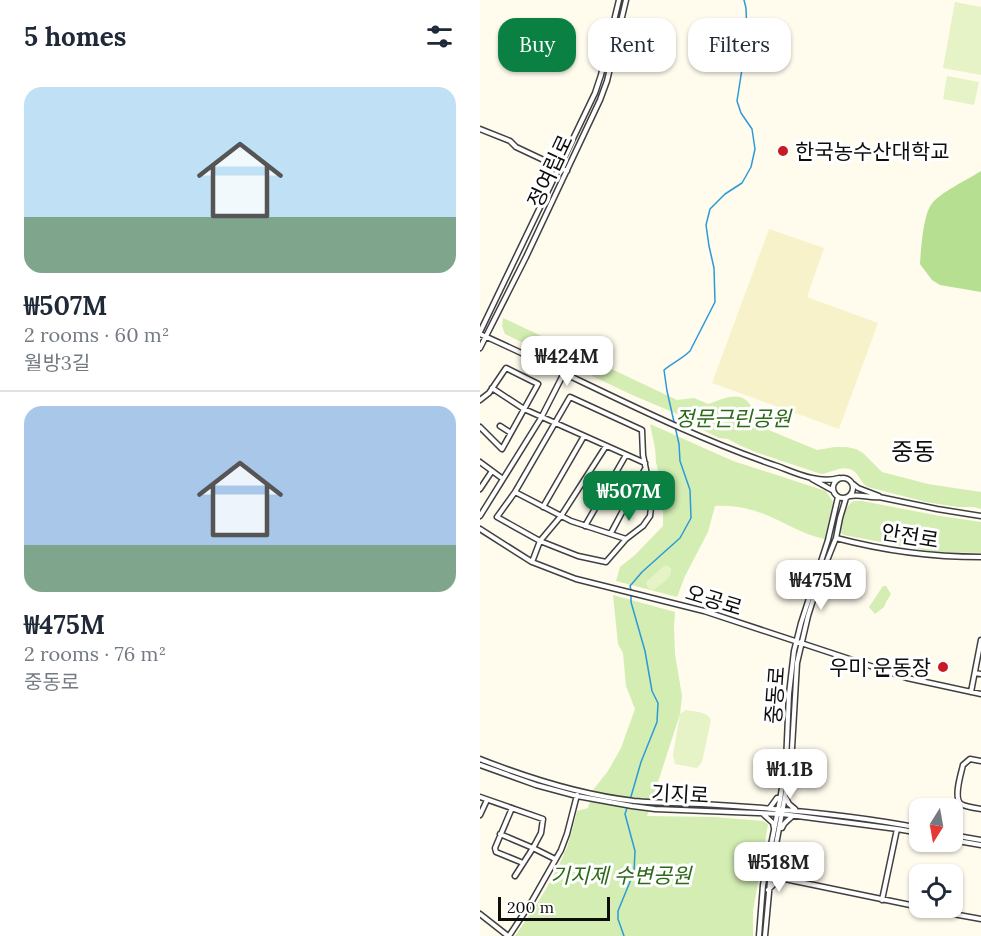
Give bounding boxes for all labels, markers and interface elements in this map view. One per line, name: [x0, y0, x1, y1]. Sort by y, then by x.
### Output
chip: Buy: [498, 18, 576, 72]
chip: Rent: [588, 18, 676, 72]
chip: Filters: [688, 18, 791, 72]
text: 5 homes: [24, 20, 126, 53]
icon: filters: [423, 20, 456, 53]
icon: home: [186, 126, 294, 234]
street label: 정여립로: [521, 130, 579, 212]
place label: 한국농수산대학교: [795, 138, 950, 165]
marker: 한국농수산대학교: [776, 144, 790, 158]
text: ₩507M: [24, 289, 107, 322]
text: 2 rooms · 60 m²: [24, 322, 169, 347]
pin: ₩424M: [525, 336, 609, 387]
text: ₩424M: [535, 343, 599, 368]
text: 월방3길: [24, 350, 90, 375]
park label: 정문근린공원: [675, 405, 793, 432]
district label: 중동: [891, 436, 935, 467]
icon: home: [186, 445, 294, 553]
pin: ₩507M: [587, 471, 671, 522]
text: ₩507M: [597, 478, 661, 503]
street label: 안전로: [879, 518, 941, 554]
pin: ₩475M: [779, 560, 863, 611]
text: ₩475M: [790, 567, 852, 592]
street label: 오공로: [682, 579, 746, 621]
text: ₩475M: [24, 608, 105, 641]
text: 2 rooms · 76 m²: [24, 641, 166, 666]
place label: 우미 운동장: [829, 654, 931, 681]
marker: 우미 운동장: [936, 660, 950, 674]
street label: 중동로: [760, 665, 790, 725]
text: 중동로: [24, 669, 79, 694]
pin: ₩1.1B: [748, 749, 832, 800]
text: ₩1.1B: [767, 756, 813, 781]
street label: 기지로: [650, 779, 710, 809]
north arrow: [909, 798, 963, 852]
map controls: [909, 798, 963, 918]
pin: ₩518M: [737, 842, 821, 893]
text: ₩518M: [748, 849, 810, 874]
park label: 기지제 수변공원: [551, 862, 693, 889]
button: locate: [909, 864, 963, 918]
scale bar: [498, 894, 610, 922]
text: 200 m: [507, 897, 554, 917]

